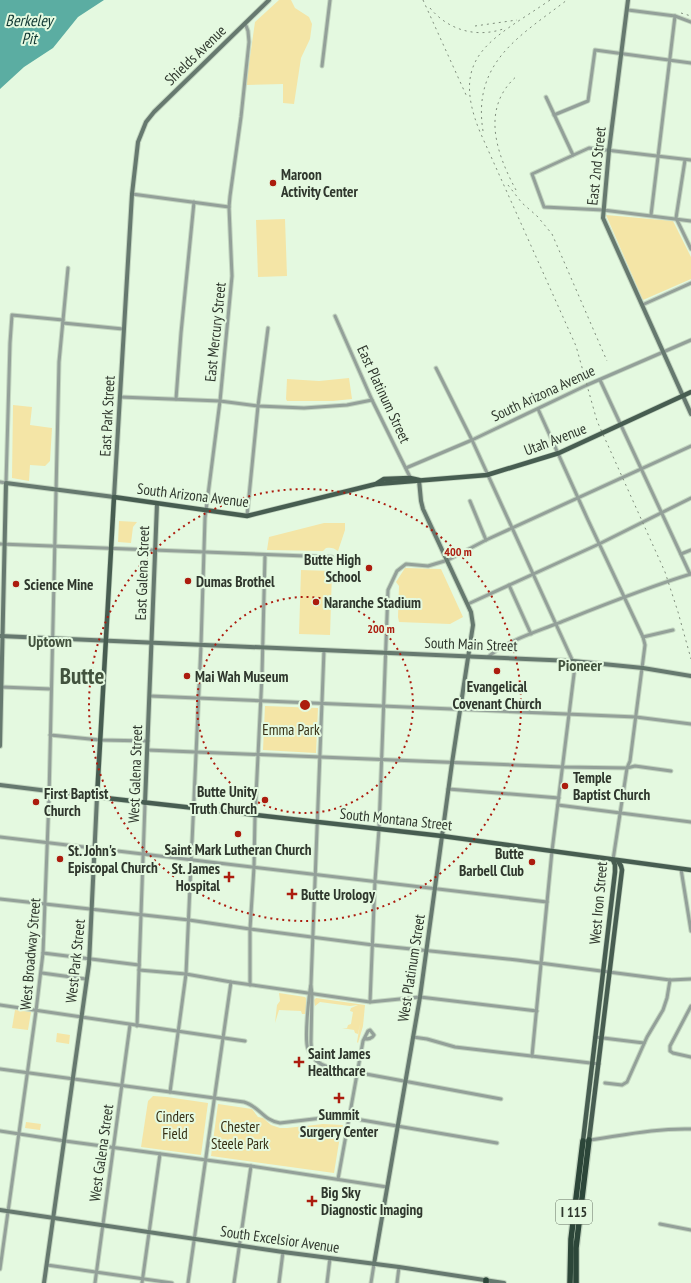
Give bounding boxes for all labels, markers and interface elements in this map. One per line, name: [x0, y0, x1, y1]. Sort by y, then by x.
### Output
water label: Berkeley Pit: [5, 10, 55, 48]
street label: Shields Avenue: [160, 21, 230, 89]
street label: East 2nd Street: [582, 126, 610, 206]
place label: Maroon Activity Center: [280, 165, 358, 201]
marker: Maroon Activity Center: [268, 178, 278, 188]
street label: East Mercury Street: [200, 281, 230, 383]
street label: East Platinum Street: [353, 342, 415, 446]
street label: South Arizona Avenue: [488, 361, 598, 425]
street label: East Park Street: [95, 375, 119, 457]
street label: Utah Avenue: [521, 418, 589, 460]
street label: South Arizona Avenue: [136, 479, 250, 511]
street label: East Galena Street: [131, 525, 153, 621]
text: 400 m: [444, 544, 472, 559]
place label: Butte High School: [304, 550, 361, 586]
marker: Butte High School: [364, 563, 374, 573]
place label: Dumas Brothel: [196, 572, 275, 591]
place label: Science Mine: [24, 575, 93, 594]
marker: Dumas Brothel: [183, 576, 193, 586]
marker: Science Mine: [11, 579, 21, 589]
place label: Naranche Stadium: [324, 593, 421, 612]
marker: Naranche Stadium: [311, 597, 321, 607]
text: 200 m: [367, 621, 395, 636]
district label: Uptown: [28, 631, 72, 651]
street label: South Main Street: [424, 633, 518, 655]
district label: Pioneer: [558, 655, 602, 675]
district label: Butte: [60, 661, 104, 690]
marker: Evangelical Covenant Church: [492, 666, 502, 676]
place label: Mai Wah Museum: [195, 667, 288, 686]
marker: Mai Wah Museum: [182, 671, 192, 681]
place label: Evangelical Covenant Church: [453, 677, 542, 713]
centre of rings: [298, 698, 312, 712]
park label: Emma Park: [262, 720, 320, 739]
street label: West Galena Street: [124, 725, 146, 823]
place label: Temple Baptist Church: [573, 768, 650, 804]
marker: Temple Baptist Church: [560, 781, 570, 791]
place label: Butte Unity Truth Church: [189, 782, 258, 818]
place label: First Baptist Church: [44, 784, 109, 820]
marker: Butte Unity Truth Church: [260, 795, 270, 805]
marker: First Baptist Church: [31, 797, 41, 807]
street label: South Montana Street: [339, 804, 453, 834]
marker: Saint Mark Lutheran Church: [233, 829, 243, 839]
place label: Saint Mark Lutheran Church: [164, 840, 312, 859]
place label: St. John's Episcopal Church: [68, 841, 158, 877]
place label: Butte Barbell Club: [459, 844, 524, 880]
marker: St. John's Episcopal Church: [55, 854, 65, 864]
marker: Butte Barbell Club: [527, 857, 537, 867]
place label: St. James Hospital: [172, 859, 220, 895]
street label: West Iron Street: [585, 861, 611, 945]
marker: St. James Hospital: [223, 871, 235, 883]
place label: Butte Urology: [301, 885, 376, 904]
marker: Butte Urology: [286, 888, 298, 900]
street label: West Broadway Street: [16, 897, 44, 1011]
street label: West Platinum Street: [393, 913, 429, 1023]
street label: West Park Street: [61, 918, 89, 1004]
place label: Saint James Healthcare: [308, 1044, 370, 1080]
marker: Saint James Healthcare: [293, 1056, 305, 1068]
marker: Summit Surgery Center: [333, 1092, 345, 1104]
street label: West Galena Street: [85, 1103, 117, 1203]
place label: Summit Surgery Center: [300, 1105, 379, 1141]
park label: Cinders Field: [156, 1107, 194, 1143]
park label: Chester Steele Park: [211, 1117, 269, 1153]
place label: Big Sky Diagnostic Imaging: [321, 1183, 423, 1219]
marker: Big Sky Diagnostic Imaging: [306, 1195, 318, 1207]
road number: I 115: [556, 1200, 592, 1224]
street label: South Excelsior Avenue: [219, 1221, 341, 1257]

